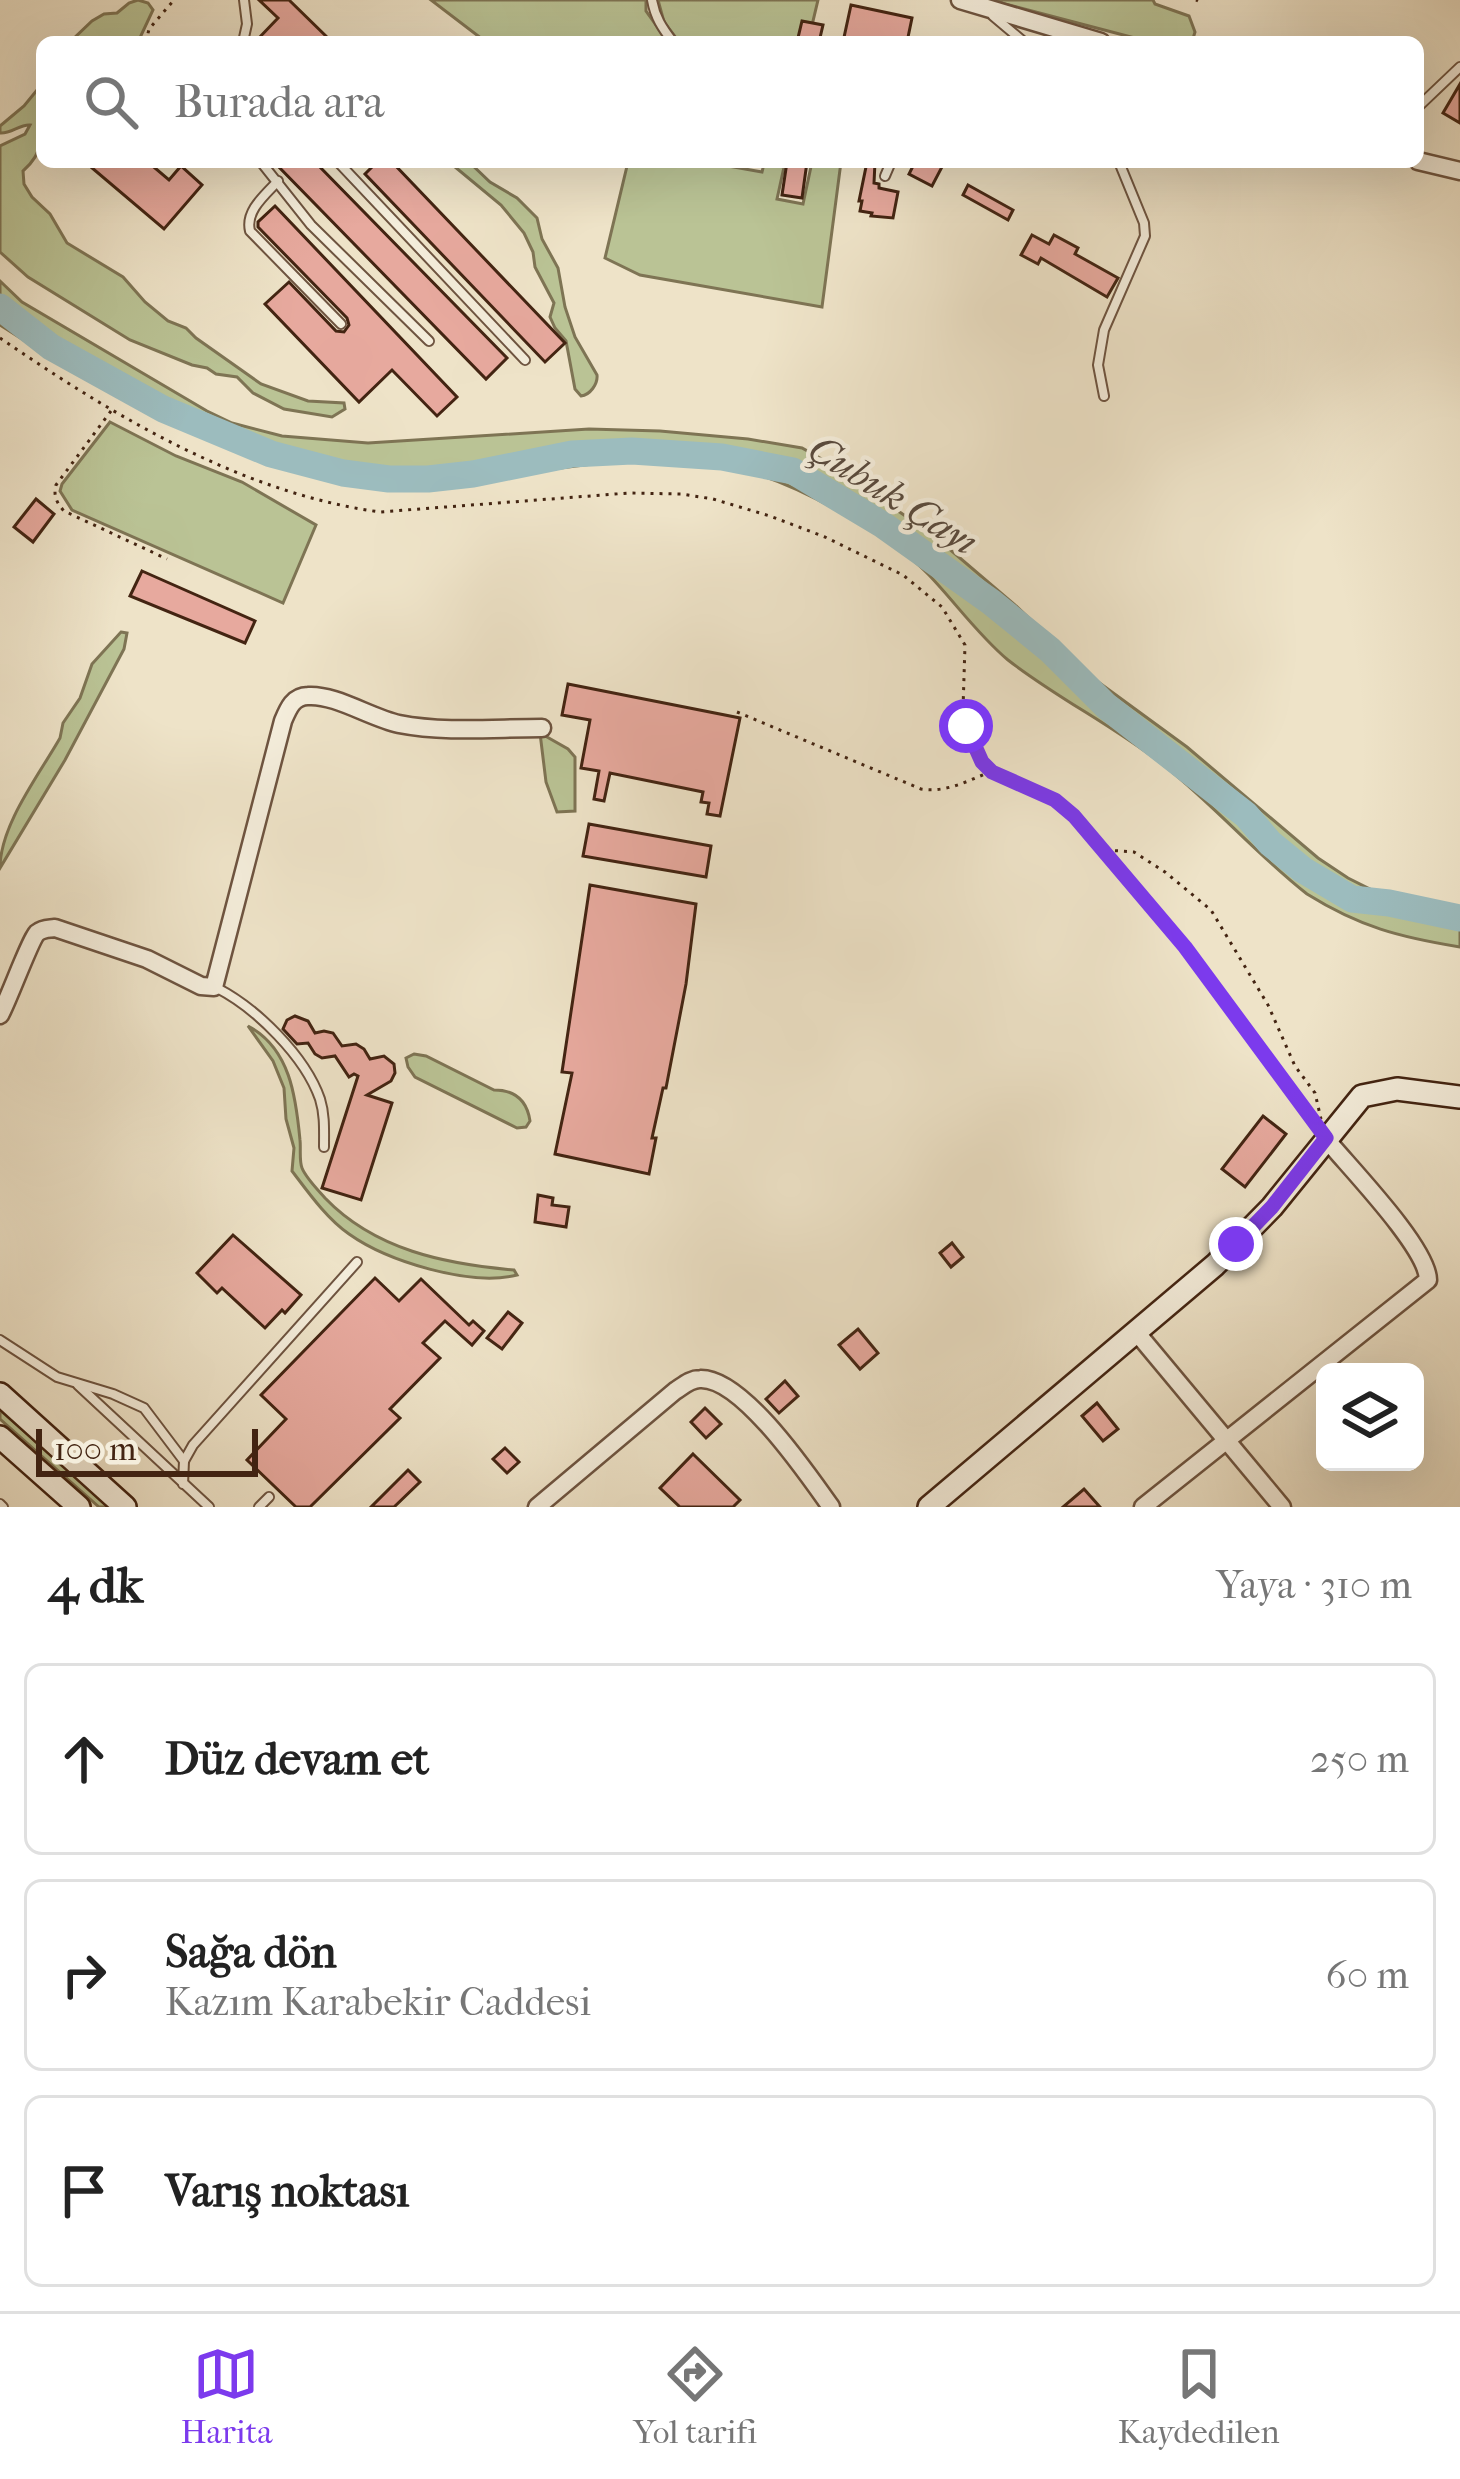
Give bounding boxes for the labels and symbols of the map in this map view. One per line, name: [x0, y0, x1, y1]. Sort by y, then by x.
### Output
water label: Çubuk Çayı: [800, 425, 986, 565]
route start: [939, 699, 993, 753]
route end: [1209, 1217, 1263, 1271]
scale bar: [36, 1423, 258, 1476]

